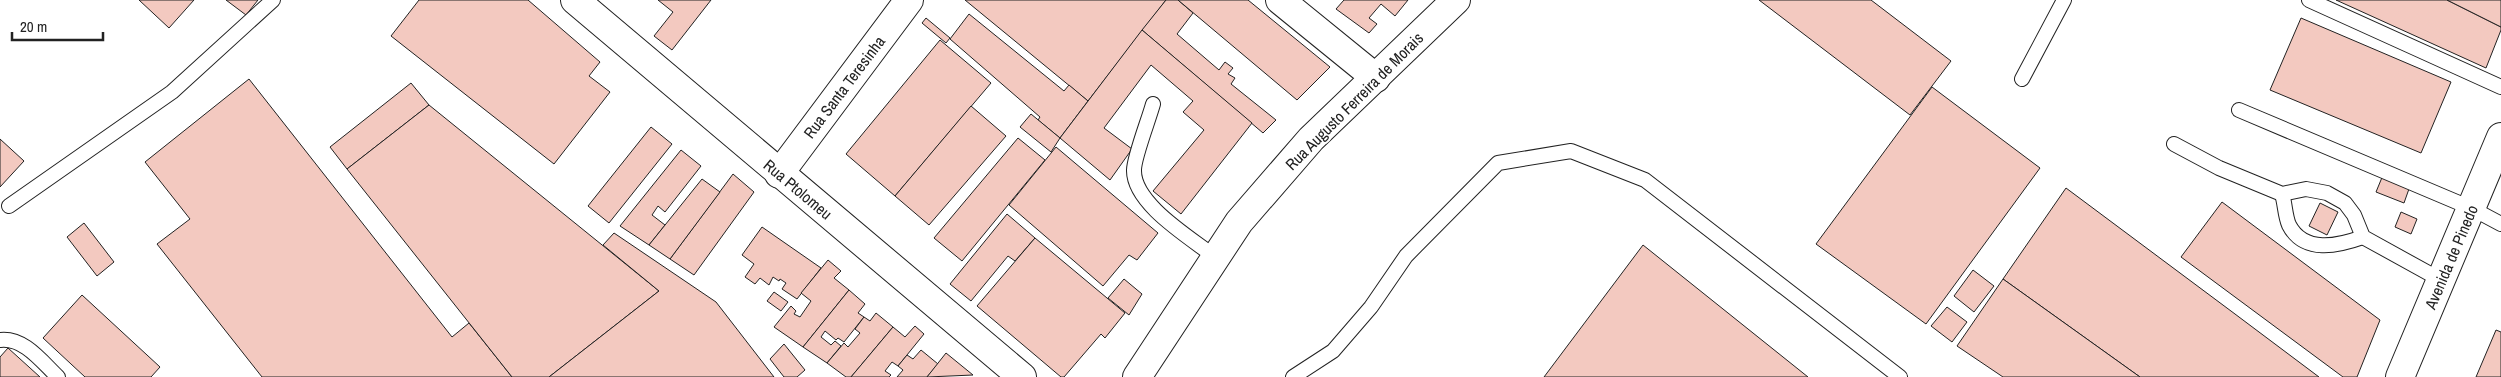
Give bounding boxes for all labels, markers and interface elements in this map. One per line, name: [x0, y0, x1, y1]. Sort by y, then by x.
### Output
scale bar: [12, 10, 104, 42]
text: 20 m: [20, 16, 47, 37]
street label: Rua Augusto Ferreira de Morais: [1280, 27, 1428, 175]
street label: Rua Santa Teresinha: [798, 31, 890, 143]
street label: Rua Ptolomeu: [759, 154, 837, 224]
street label: Avenida de Pinedo: [2419, 201, 2483, 313]

